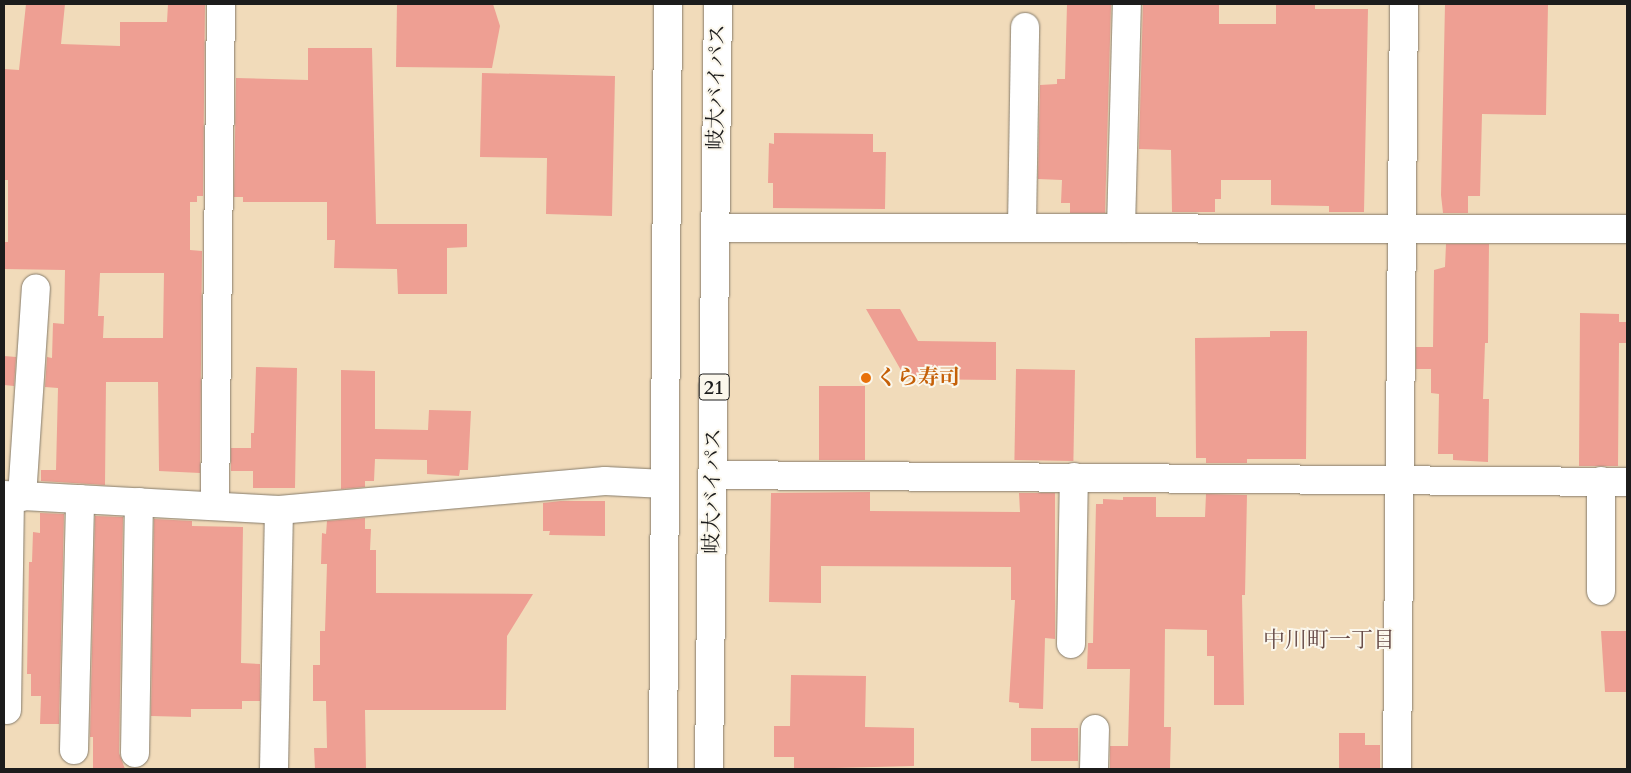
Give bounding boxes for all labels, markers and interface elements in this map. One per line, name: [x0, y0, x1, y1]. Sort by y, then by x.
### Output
street label: 岐大バイパス: [703, 24, 731, 150]
place label: くら寿司: [876, 365, 960, 391]
road number: 21: [698, 370, 730, 404]
marker: くら寿司: [860, 372, 872, 384]
street label: 岐大バイパス: [699, 428, 727, 554]
district label: 中川町一丁目: [1263, 628, 1395, 654]

